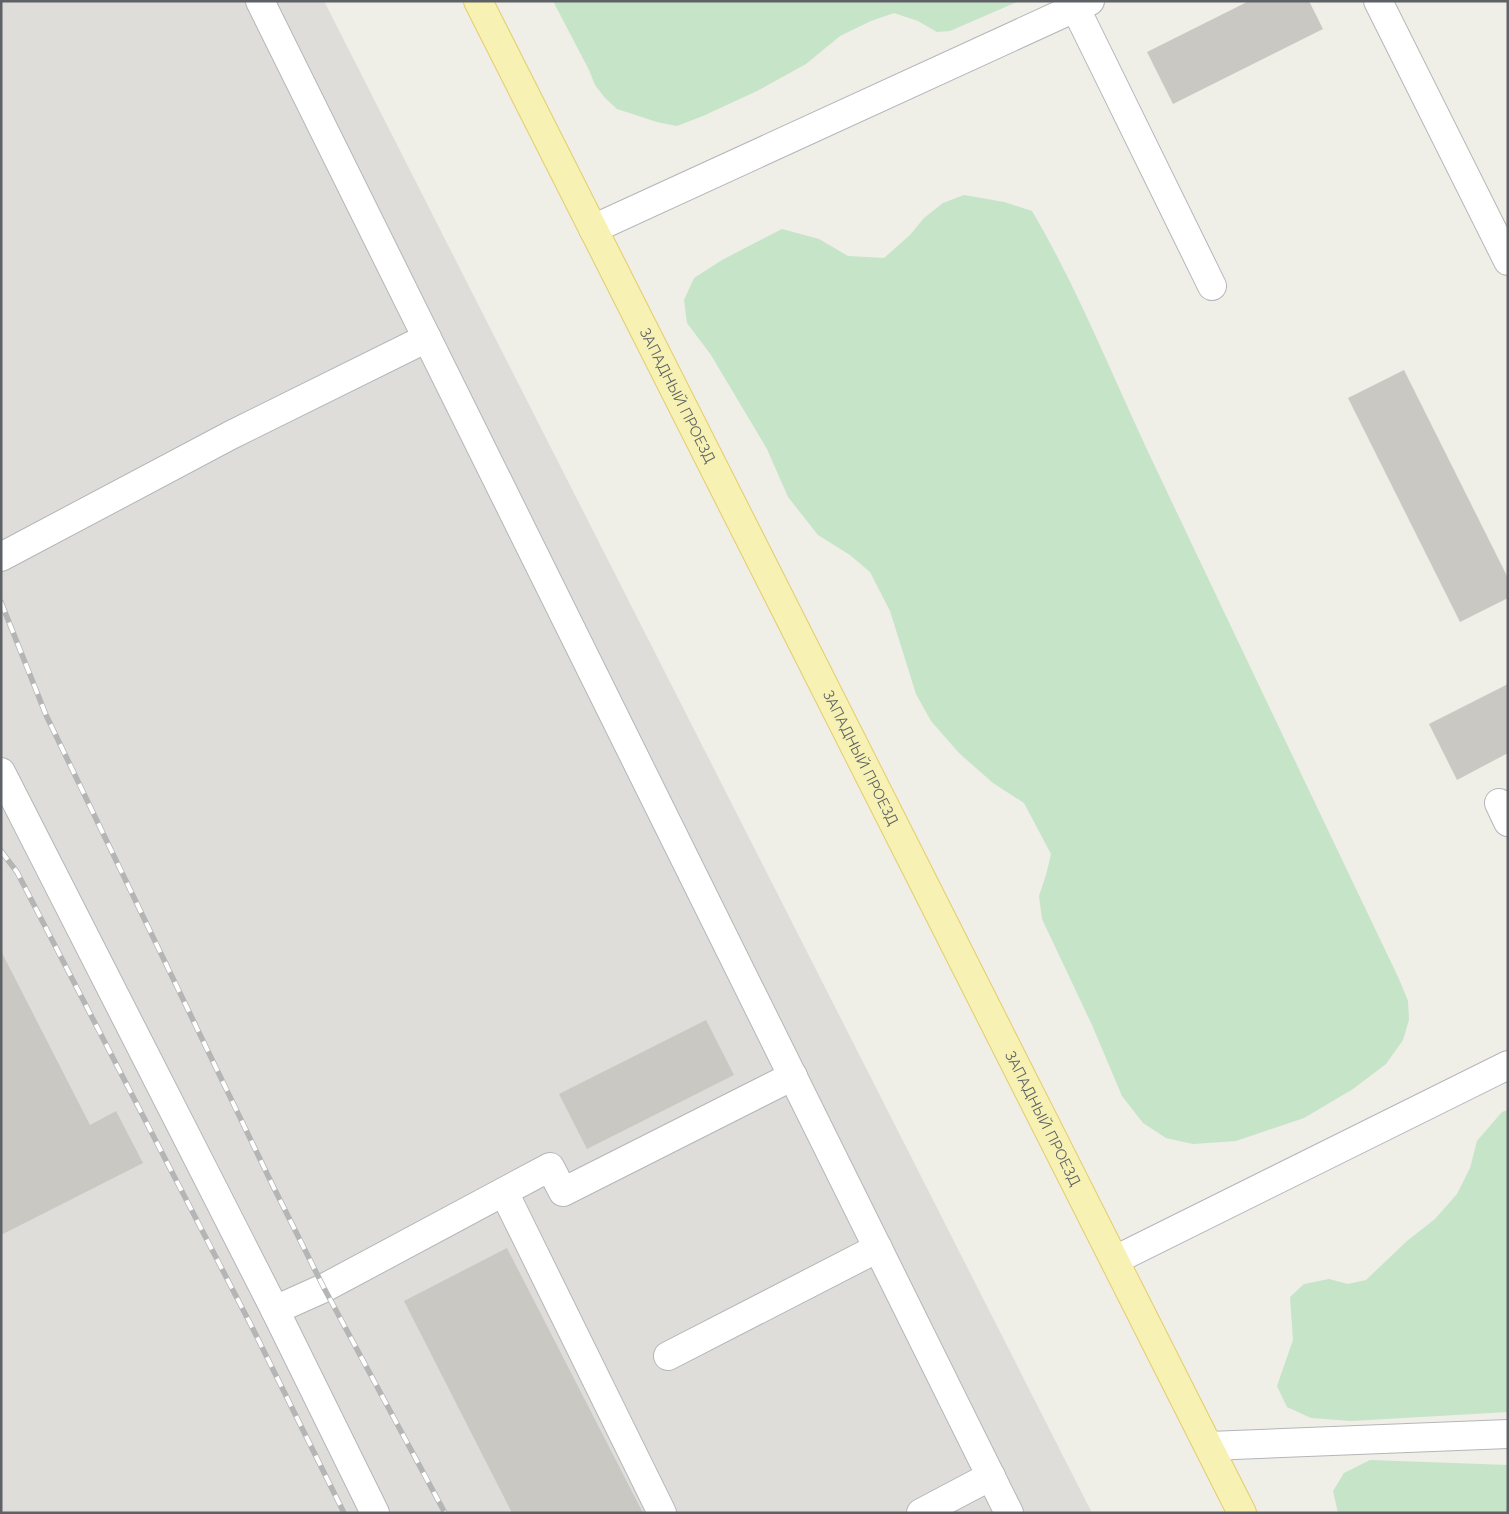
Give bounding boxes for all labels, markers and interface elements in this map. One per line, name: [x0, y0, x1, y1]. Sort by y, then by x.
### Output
street label: ЗАПАДНЫЙ ПРОЕЗД: [636, 325, 719, 466]
street label: ЗАПАДНЫЙ ПРОЕЗД: [819, 687, 902, 828]
street label: ЗАПАДНЫЙ ПРОЕЗД: [1001, 1048, 1084, 1189]

